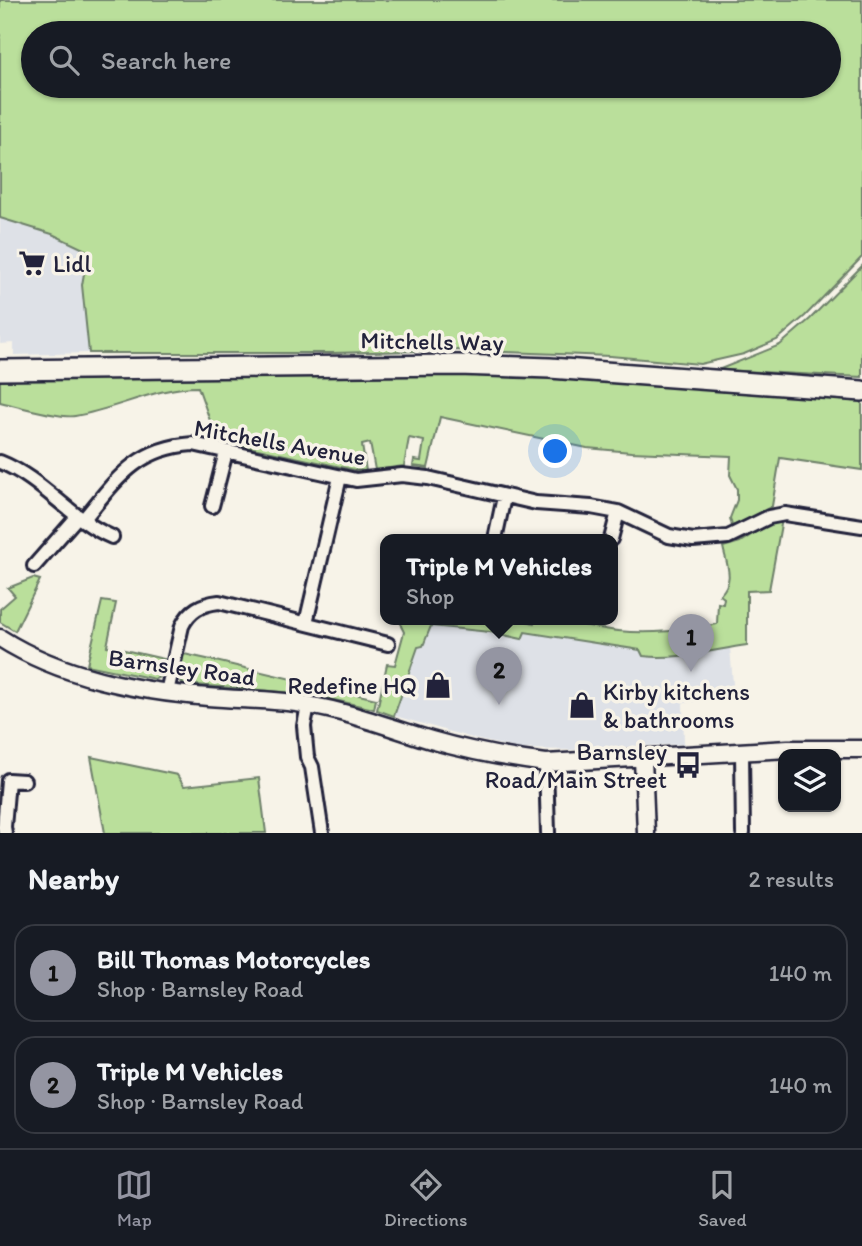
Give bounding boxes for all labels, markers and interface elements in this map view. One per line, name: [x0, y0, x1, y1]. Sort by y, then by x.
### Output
search box: [21, 21, 841, 98]
icon: search: [45, 41, 83, 79]
text: Search here: [101, 44, 231, 76]
supermarket icon: Lidl: [17, 248, 47, 278]
place label: Lidl: [53, 249, 92, 278]
street label: Mitchells Way: [360, 325, 504, 357]
street label: Mitchells Avenue: [192, 413, 368, 471]
your location: [538, 434, 572, 468]
popup: [380, 534, 618, 625]
text: Triple M Vehicles: [406, 550, 592, 582]
text: Shop: [406, 582, 454, 610]
pin: 1: [668, 614, 714, 672]
street label: Barnsley Road: [107, 642, 257, 692]
pin: 2: [476, 647, 522, 705]
shop icon: Redefine HQ: [423, 670, 453, 700]
place label: Redefine HQ: [288, 671, 417, 700]
place label: Kirby kitchens & bathrooms: [603, 677, 750, 734]
shop icon: Kirby kitchens & bathrooms: [567, 690, 597, 720]
place label: Barnsley Road/Main Street: [485, 737, 667, 794]
map controls: [778, 749, 841, 812]
button: layers: [778, 749, 841, 812]
bus stop icon: Barnsley Road/Main Street: [673, 750, 703, 780]
text: Nearby: [28, 860, 119, 897]
text: 2 results: [748, 865, 834, 893]
text: Bill Thomas Motorcycles: [97, 943, 370, 975]
text: 1: [48, 959, 58, 987]
text: 140 m: [769, 959, 832, 987]
text: Shop · Barnsley Road: [97, 975, 303, 1003]
text: Triple M Vehicles: [97, 1055, 283, 1087]
text: 2: [47, 1071, 59, 1099]
text: 140 m: [769, 1071, 832, 1099]
text: Shop · Barnsley Road: [97, 1087, 303, 1115]
tab: Map: [115, 1166, 153, 1231]
tab: Directions: [384, 1166, 468, 1231]
tab: Saved: [698, 1166, 747, 1231]

